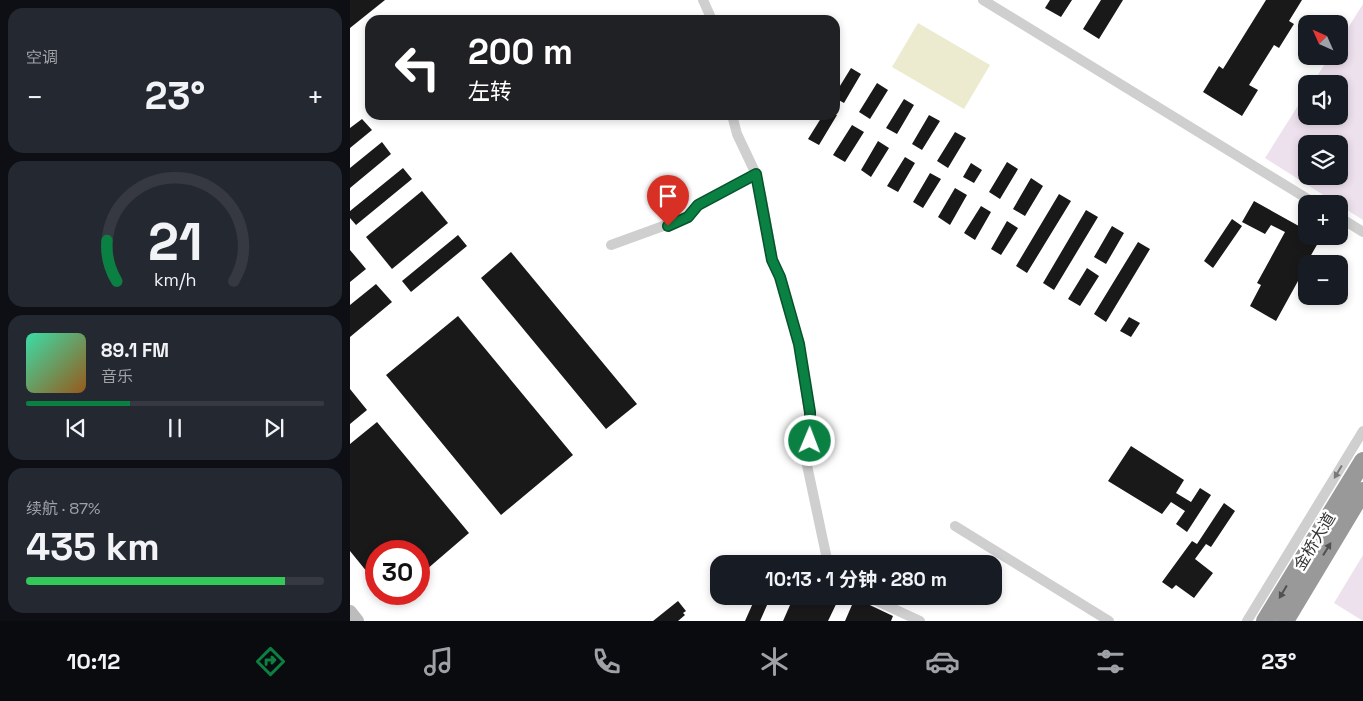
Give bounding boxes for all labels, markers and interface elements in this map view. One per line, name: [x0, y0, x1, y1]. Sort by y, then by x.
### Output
north arrow: [1298, 15, 1348, 65]
map controls: [1298, 15, 1348, 305]
text: 200 m: [468, 30, 573, 74]
icon: left: [385, 35, 450, 100]
text: 空调: [26, 47, 58, 68]
text: 23°: [145, 72, 205, 120]
button: sound: [1298, 75, 1348, 125]
text: 左转: [468, 77, 512, 105]
text: −: [26, 79, 43, 115]
text: +: [307, 79, 324, 115]
button: layers: [1298, 135, 1348, 185]
pin: [647, 175, 689, 226]
icon: arrive: [654, 182, 682, 210]
button: +: [1298, 195, 1348, 245]
text: 21: [148, 209, 202, 275]
button: −: [1298, 255, 1348, 305]
text: km/h: [154, 268, 196, 291]
text: 89.1 FM: [101, 338, 169, 363]
text: 音乐: [101, 366, 133, 387]
icon: previous: [62, 414, 90, 442]
icon: pause: [161, 414, 189, 442]
icon: next: [260, 414, 288, 442]
position arrow: [783, 414, 835, 466]
one-way arrow: [1333, 466, 1342, 479]
text: 续航 · 87%: [26, 498, 100, 519]
street label: 金桥大道: [1289, 508, 1340, 574]
text: 435 km: [26, 523, 160, 571]
speed limit sign: 30: [365, 540, 430, 605]
one-way arrow: [1323, 542, 1332, 555]
text: 10:13 · 1 分钟 · 280 m: [765, 567, 947, 592]
one-way arrow: [1278, 586, 1287, 599]
icon: directions: [253, 644, 288, 679]
icon: music: [421, 644, 456, 679]
icon: phone: [589, 644, 624, 679]
icon: climate: [757, 644, 792, 679]
icon: car: [925, 644, 960, 679]
icon: filters: [1093, 644, 1128, 679]
text: 10:12: [67, 647, 120, 675]
text: 23°: [1261, 647, 1296, 675]

